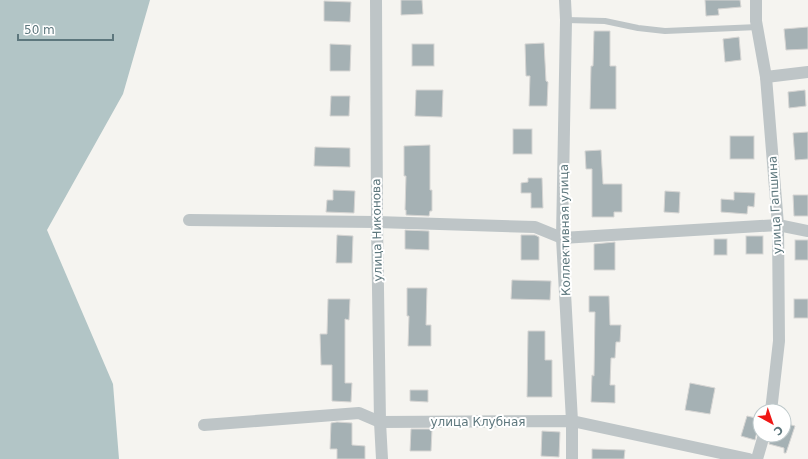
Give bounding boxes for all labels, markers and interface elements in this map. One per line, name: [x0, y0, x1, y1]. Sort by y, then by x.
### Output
scale bar: [18, 16, 113, 42]
text: 50 m: [24, 23, 55, 37]
street label: улица Гапшина: [765, 155, 785, 255]
street label: Коллективная улица: [557, 164, 573, 296]
street label: улица Никонова: [369, 178, 385, 282]
north arrow: [752, 403, 792, 443]
street label: улица Клубная: [430, 415, 526, 429]
text: С: [771, 423, 785, 438]

